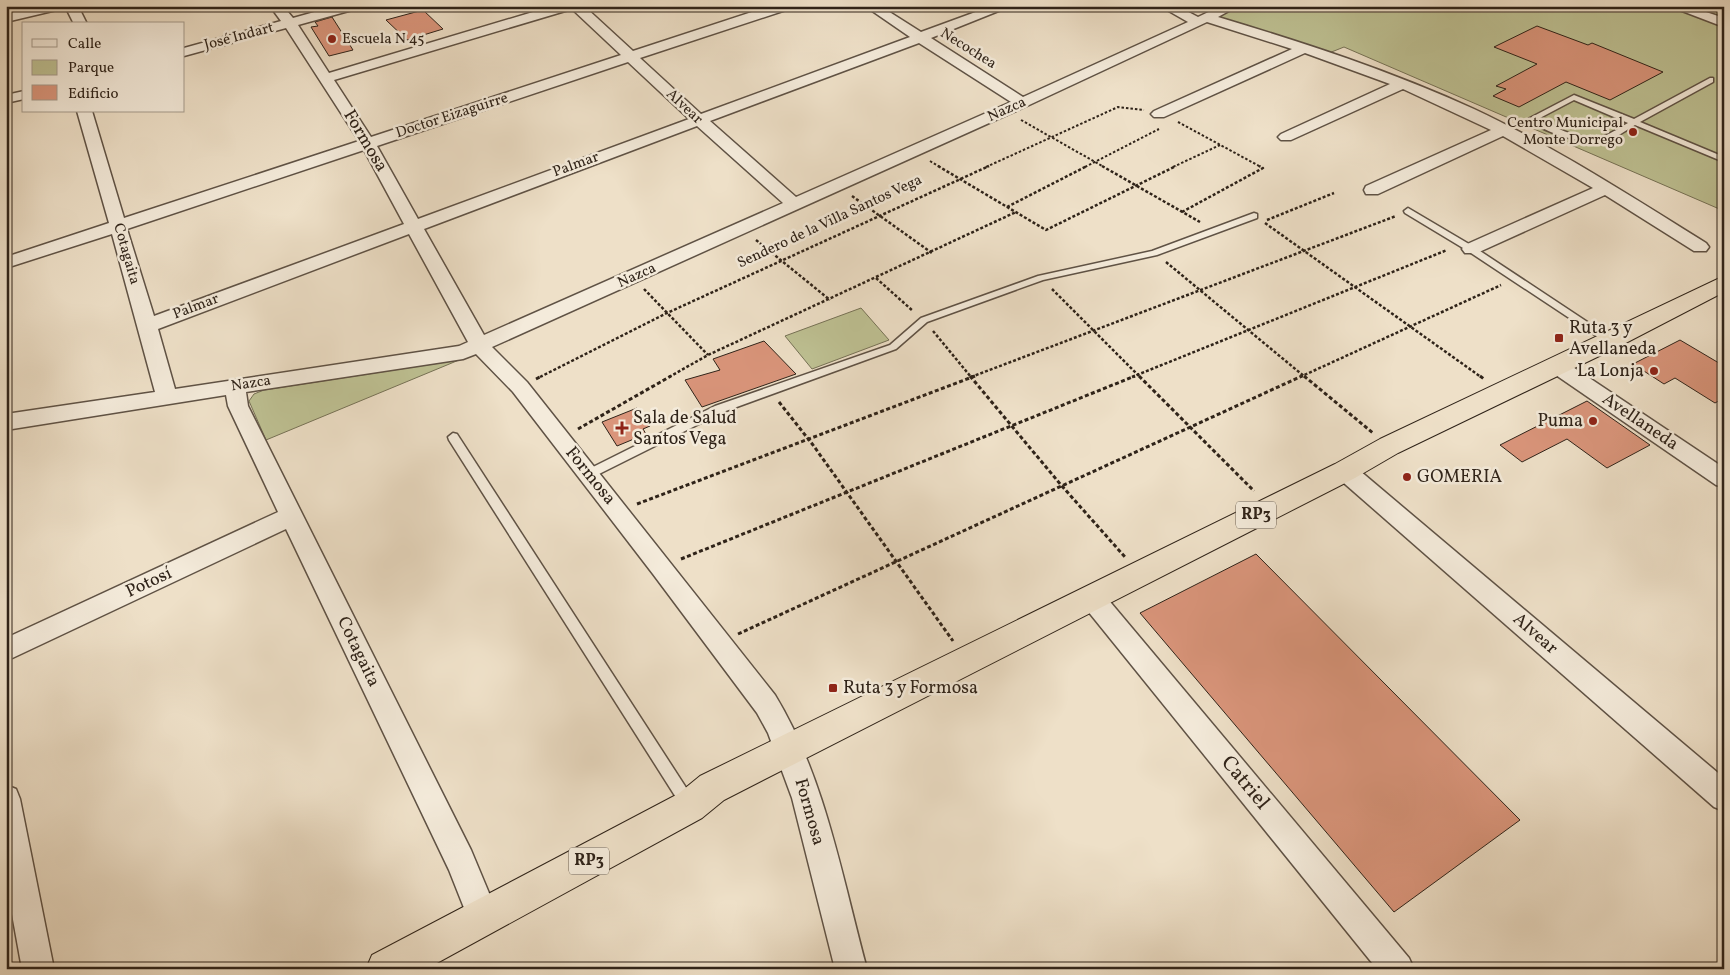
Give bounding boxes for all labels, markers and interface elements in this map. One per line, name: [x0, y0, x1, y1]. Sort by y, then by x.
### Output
street label: José Indart: [202, 18, 276, 56]
legend: [22, 22, 185, 112]
street label: Necochea: [936, 23, 1000, 75]
place label: Escuela N 45: [342, 29, 425, 50]
marker: Escuela N 45: [326, 33, 338, 45]
text: Calle: [68, 34, 101, 55]
text: Parque: [68, 58, 114, 79]
text: Edificio: [68, 84, 119, 105]
street label: Alvear: [661, 84, 707, 130]
street label: Doctor Eizaguirre: [393, 88, 511, 144]
street label: Nazca: [984, 92, 1030, 128]
street label: Formosa: [337, 105, 393, 177]
place label: Centro Municipal Monte Dorrego: [1507, 113, 1623, 151]
marker: Centro Municipal Monte Dorrego: [1627, 126, 1639, 138]
street label: Palmar: [550, 147, 602, 183]
street label: Sendero de la Villa Santos Vega: [734, 170, 926, 274]
street label: Cotagaita: [107, 221, 145, 287]
street label: Nazca: [614, 258, 660, 294]
street label: Palmar: [170, 289, 222, 325]
place label: Ruta 3 y Avellaneda: [1569, 316, 1657, 362]
marker: Ruta 3 y Avellaneda: [1553, 332, 1565, 344]
place label: La Lonja: [1577, 359, 1644, 384]
marker: La Lonja: [1648, 365, 1660, 377]
street label: Nazca: [229, 370, 273, 398]
street label: Avellaneda: [1597, 387, 1683, 457]
place label: Sala de Salud Santos Vega: [633, 406, 737, 452]
place label: Puma: [1537, 409, 1583, 434]
marker: Puma: [1587, 415, 1599, 427]
marker: Sala de Salud Santos Vega: [615, 421, 629, 435]
street label: Formosa: [559, 442, 621, 511]
place label: GOMERIA: [1417, 465, 1503, 490]
marker: GOMERIA: [1401, 471, 1413, 483]
road number: RP3: [1236, 502, 1276, 528]
street label: Potosí: [122, 561, 177, 605]
street label: Alvear: [1507, 607, 1563, 661]
street label: Cotagaita: [330, 613, 386, 691]
place label: Ruta 3 y Formosa: [843, 676, 978, 701]
marker: Ruta 3 y Formosa: [827, 682, 839, 694]
street label: Catriel: [1214, 750, 1276, 816]
street label: Formosa: [788, 776, 830, 848]
road number: RP3: [569, 848, 609, 874]

